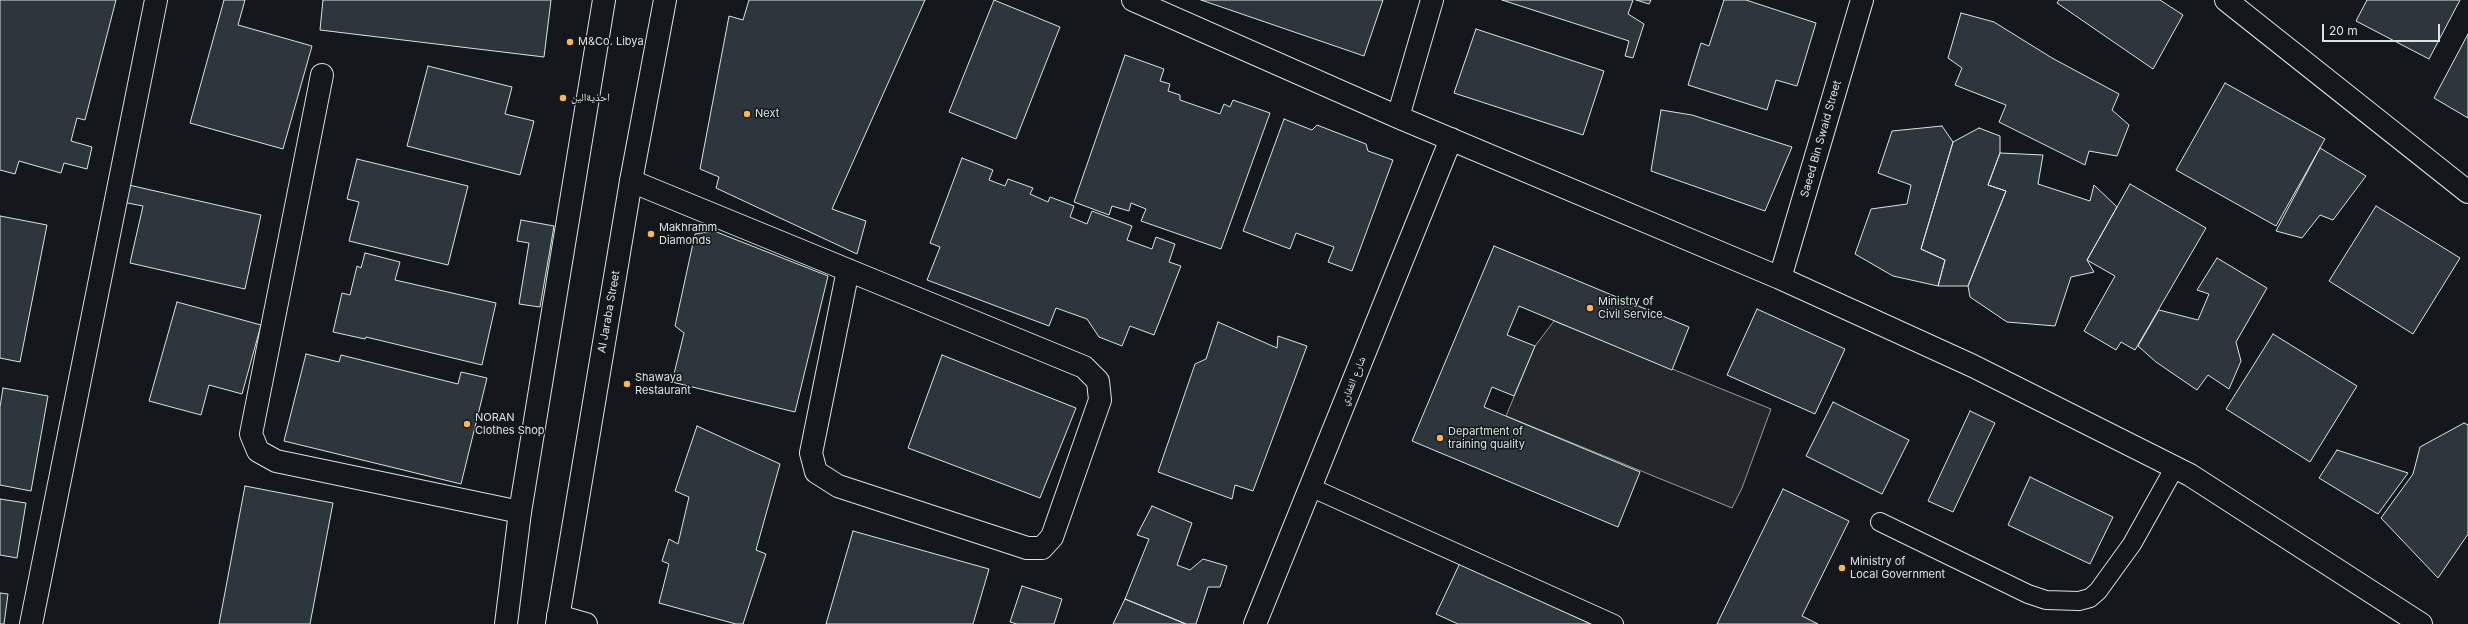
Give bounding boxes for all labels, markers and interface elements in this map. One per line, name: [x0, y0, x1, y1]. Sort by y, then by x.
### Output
scale bar: [2324, 16, 2442, 42]
text: 20 m: [2329, 23, 2358, 38]
place label: M&Co. Libya: [578, 35, 644, 49]
marker: M&Co. Libya: [565, 37, 575, 47]
street label: Saeed Bin Swaid Street: [1798, 79, 1844, 199]
place label: احذيةالين: [571, 91, 610, 105]
marker: احذيةالين: [558, 93, 568, 103]
place label: Next: [755, 107, 779, 121]
marker: Next: [742, 109, 752, 119]
place label: Makhramm Diamonds: [659, 221, 717, 247]
marker: Makhramm Diamonds: [646, 229, 656, 239]
street label: Al Jaraba Street: [595, 270, 623, 354]
place label: Ministry of Civil Service: [1598, 295, 1663, 321]
marker: Ministry of Civil Service: [1585, 303, 1595, 313]
street label: شارع الغفاري: [1337, 355, 1369, 407]
place label: Shawaya Restaurant: [635, 371, 691, 397]
marker: Shawaya Restaurant: [622, 379, 632, 389]
place label: NORAN Clothes Shop: [475, 411, 545, 437]
marker: NORAN Clothes Shop: [462, 419, 472, 429]
place label: Department of training quality: [1448, 425, 1525, 451]
marker: Department of training quality: [1435, 433, 1445, 443]
place label: Ministry of Local Government: [1850, 555, 1945, 581]
marker: Ministry of Local Government: [1837, 563, 1847, 573]

